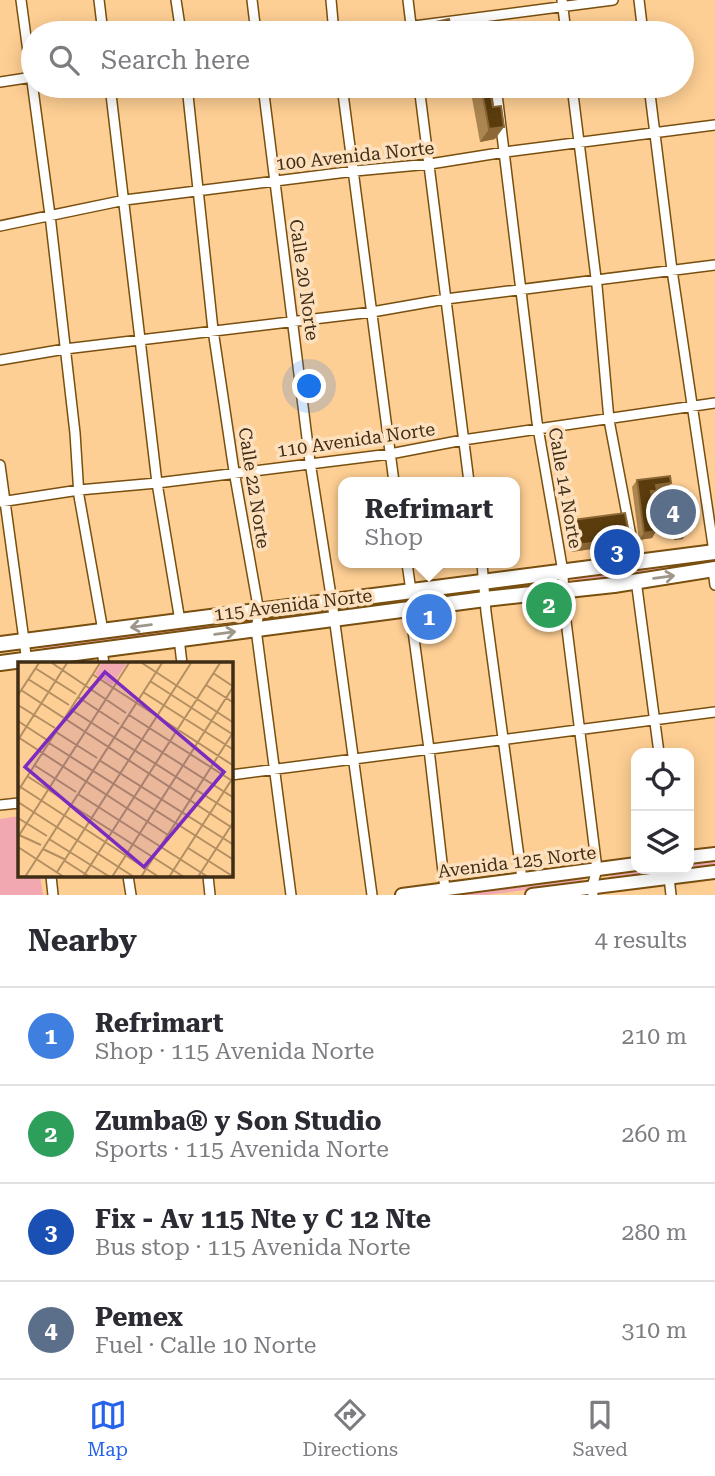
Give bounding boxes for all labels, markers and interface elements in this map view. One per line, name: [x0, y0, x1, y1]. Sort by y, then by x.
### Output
search box: [21, 21, 694, 98]
icon: search: [45, 41, 83, 79]
text: Search here: [101, 45, 250, 75]
street label: 100 Avenida Norte: [275, 137, 435, 174]
street label: Calle 20 Norte: [286, 218, 323, 342]
your location: [292, 369, 326, 403]
street label: 110 Avenida Norte: [276, 418, 436, 461]
street label: Calle 22 Norte: [235, 426, 274, 550]
street label: Calle 14 Norte: [545, 426, 586, 550]
popup: [338, 477, 520, 568]
pin: 4: [650, 486, 696, 538]
text: Refrimart: [365, 494, 493, 524]
text: Shop: [365, 524, 423, 551]
pin: 3: [594, 526, 640, 578]
one-way arrow: [652, 570, 675, 583]
pin: 2: [526, 579, 572, 631]
street label: 115 Avenida Norte: [213, 584, 373, 625]
pin: 1: [406, 591, 452, 643]
one-way arrow: [130, 619, 153, 632]
one-way arrow: [213, 626, 236, 639]
inset map: [18, 662, 233, 878]
map controls: [631, 748, 694, 874]
button: locate: [631, 748, 694, 811]
button: layers: [631, 811, 694, 874]
street label: Avenida 125 Norte: [437, 841, 597, 882]
text: Nearby: [28, 923, 137, 958]
text: 4 results: [595, 927, 687, 954]
text: Refrimart: [95, 1008, 224, 1038]
text: 1: [45, 1023, 57, 1050]
text: 210 m: [622, 1023, 687, 1050]
text: Shop · 115 Avenida Norte: [95, 1038, 374, 1065]
text: Zumba® y Son Studio: [95, 1106, 382, 1136]
text: 2: [45, 1121, 57, 1148]
text: 260 m: [622, 1121, 687, 1148]
text: Sports · 115 Avenida Norte: [95, 1136, 389, 1163]
text: Fix - Av 115 Nte y C 12 Nte: [95, 1204, 431, 1234]
text: 3: [45, 1219, 57, 1246]
text: 280 m: [622, 1219, 687, 1246]
text: Bus stop · 115 Avenida Norte: [95, 1234, 411, 1261]
text: Pemex: [95, 1302, 183, 1332]
text: 4: [45, 1317, 57, 1344]
text: 310 m: [622, 1317, 687, 1344]
text: Fuel · Calle 10 Norte: [95, 1332, 316, 1359]
tab: Map: [87, 1396, 128, 1461]
tab: Directions: [302, 1396, 398, 1461]
tab: Saved: [573, 1396, 628, 1461]

